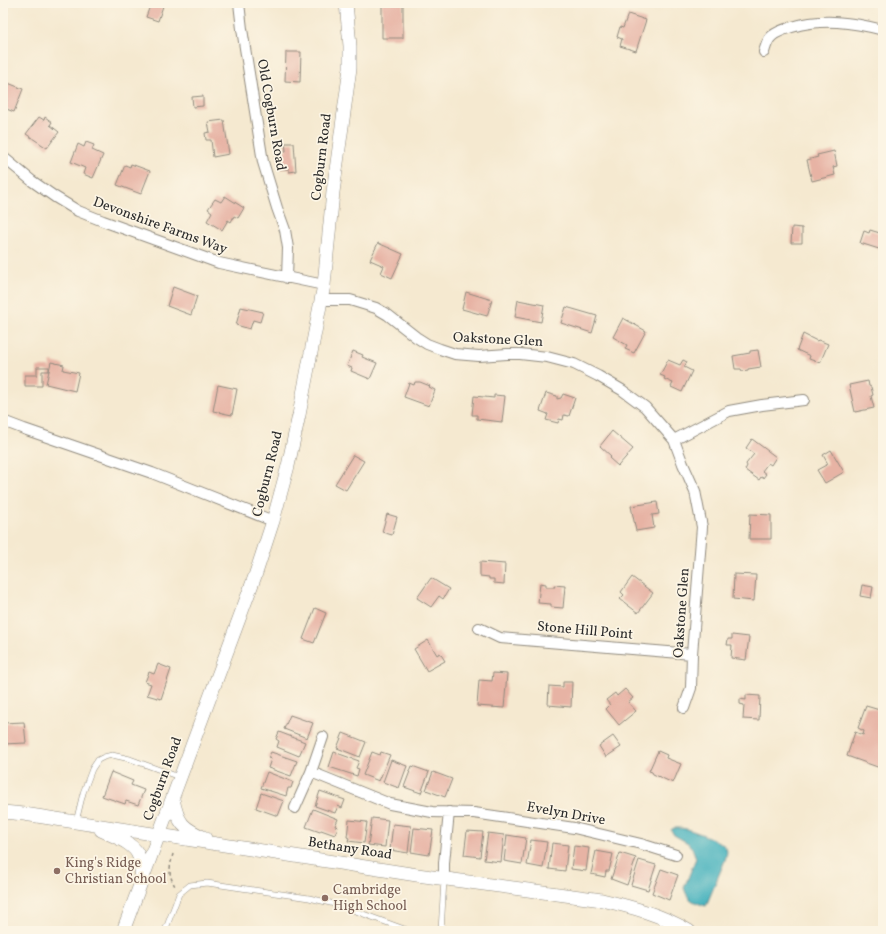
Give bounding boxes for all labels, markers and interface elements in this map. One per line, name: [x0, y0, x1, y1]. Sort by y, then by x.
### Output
street label: Old Cogburn Road: [252, 58, 290, 172]
street label: Cogburn Road: [307, 112, 337, 202]
street label: Devonshire Farms Way: [90, 193, 230, 259]
street label: Oakstone Glen: [452, 328, 544, 352]
street label: Cogburn Road: [248, 429, 288, 519]
street label: Oakstone Glen: [669, 567, 695, 659]
street label: Stone Hill Point: [536, 617, 634, 645]
street label: Cogburn Road: [139, 734, 187, 824]
street label: Evelyn Drive: [525, 798, 607, 830]
street label: Bethany Road: [307, 833, 394, 865]
place label: King's Ridge Christian School: [65, 854, 167, 889]
marker: King's Ridge Christian School: [52, 866, 62, 876]
place label: Cambridge High School: [333, 881, 407, 916]
marker: Cambridge High School: [320, 893, 330, 903]

